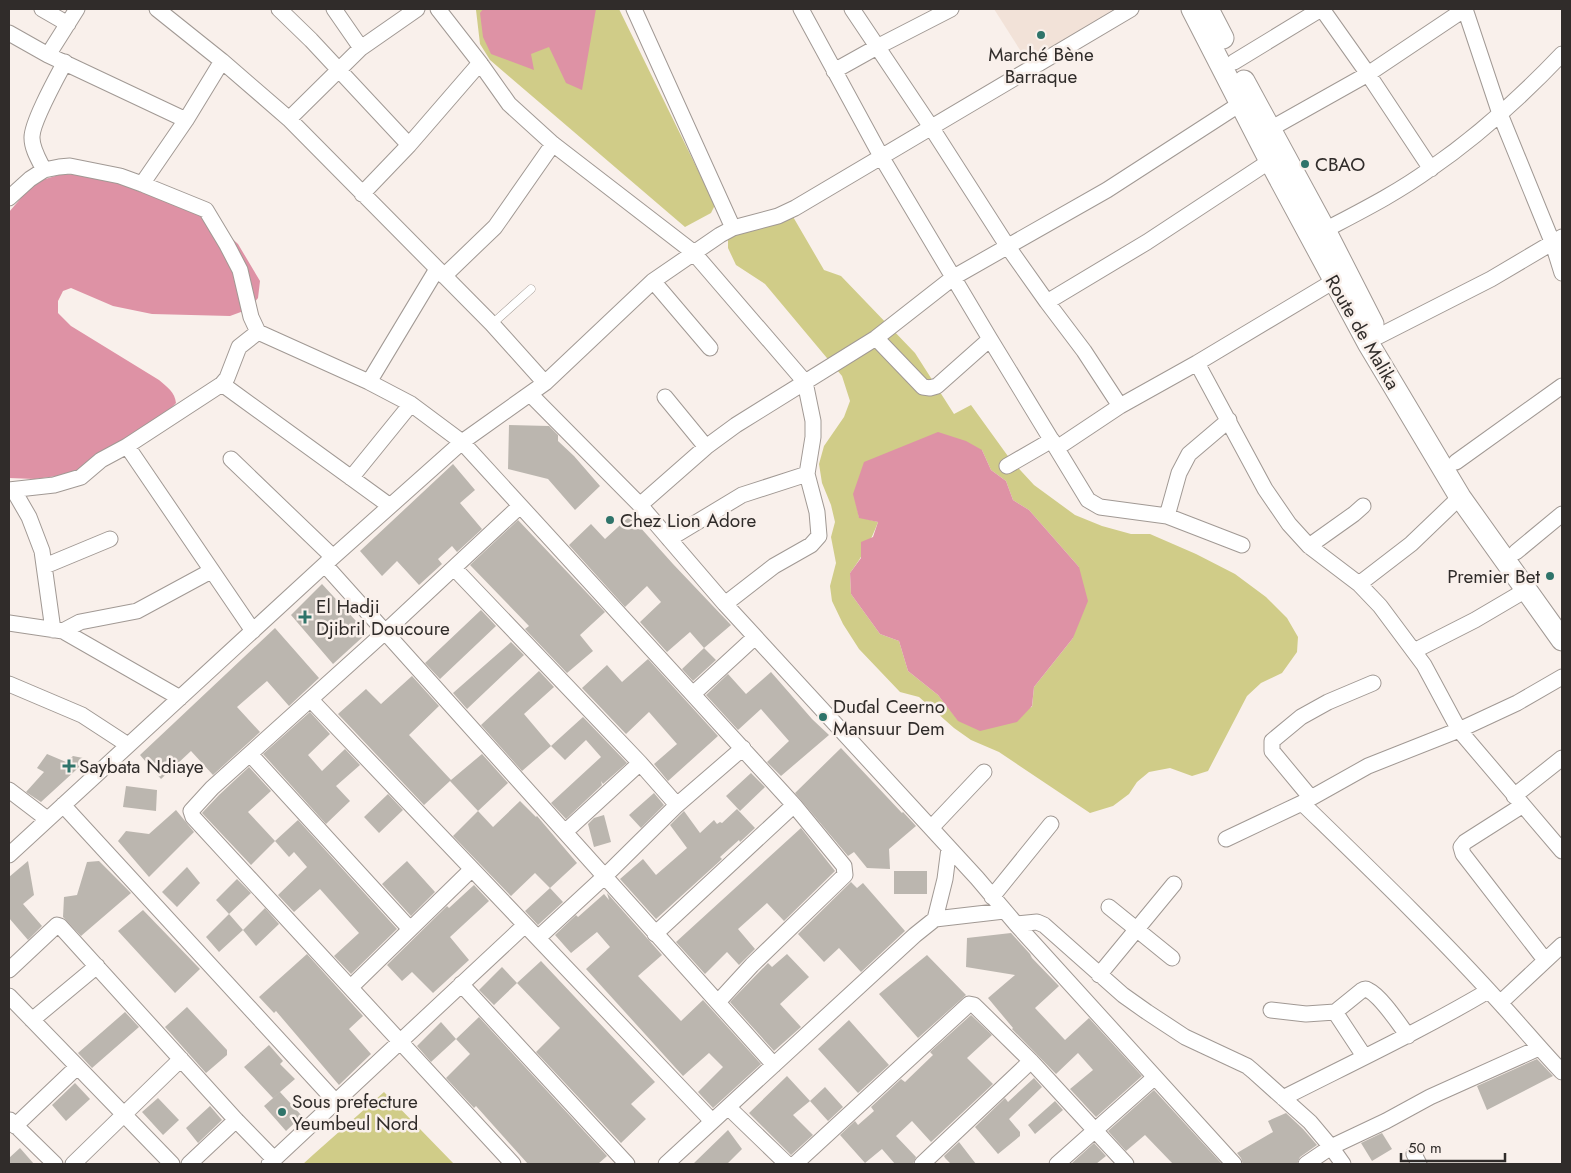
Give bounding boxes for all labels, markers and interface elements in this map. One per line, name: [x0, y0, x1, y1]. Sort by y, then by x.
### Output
marker: Marché Bène Barraque: [1035, 29, 1047, 41]
place label: Marché Bène Barraque: [988, 41, 1094, 90]
place label: CBAO: [1315, 151, 1365, 178]
marker: CBAO: [1299, 158, 1311, 170]
street label: Route de Malika: [1319, 270, 1406, 395]
place label: Chez Lion Adore: [620, 507, 756, 534]
marker: Chez Lion Adore: [604, 514, 616, 526]
place label: Premier Bet: [1447, 563, 1540, 590]
marker: Premier Bet: [1544, 570, 1556, 582]
place label: El Hadji Djibril Doucoure: [316, 593, 450, 642]
marker: El Hadji Djibril Doucoure: [298, 610, 312, 624]
place label: Duɗal Ceerno Mansuur Dem: [833, 693, 945, 742]
marker: Duɗal Ceerno Mansuur Dem: [817, 711, 829, 723]
place label: Saybata Ndiaye: [79, 753, 204, 780]
marker: Saybata Ndiaye: [63, 760, 75, 772]
place label: Sous prefecture Yeumbeul Nord: [292, 1088, 418, 1137]
marker: Sous prefecture Yeumbeul Nord: [276, 1106, 288, 1118]
scale bar: [1401, 1130, 1505, 1162]
text: 50 m: [1408, 1137, 1442, 1159]

